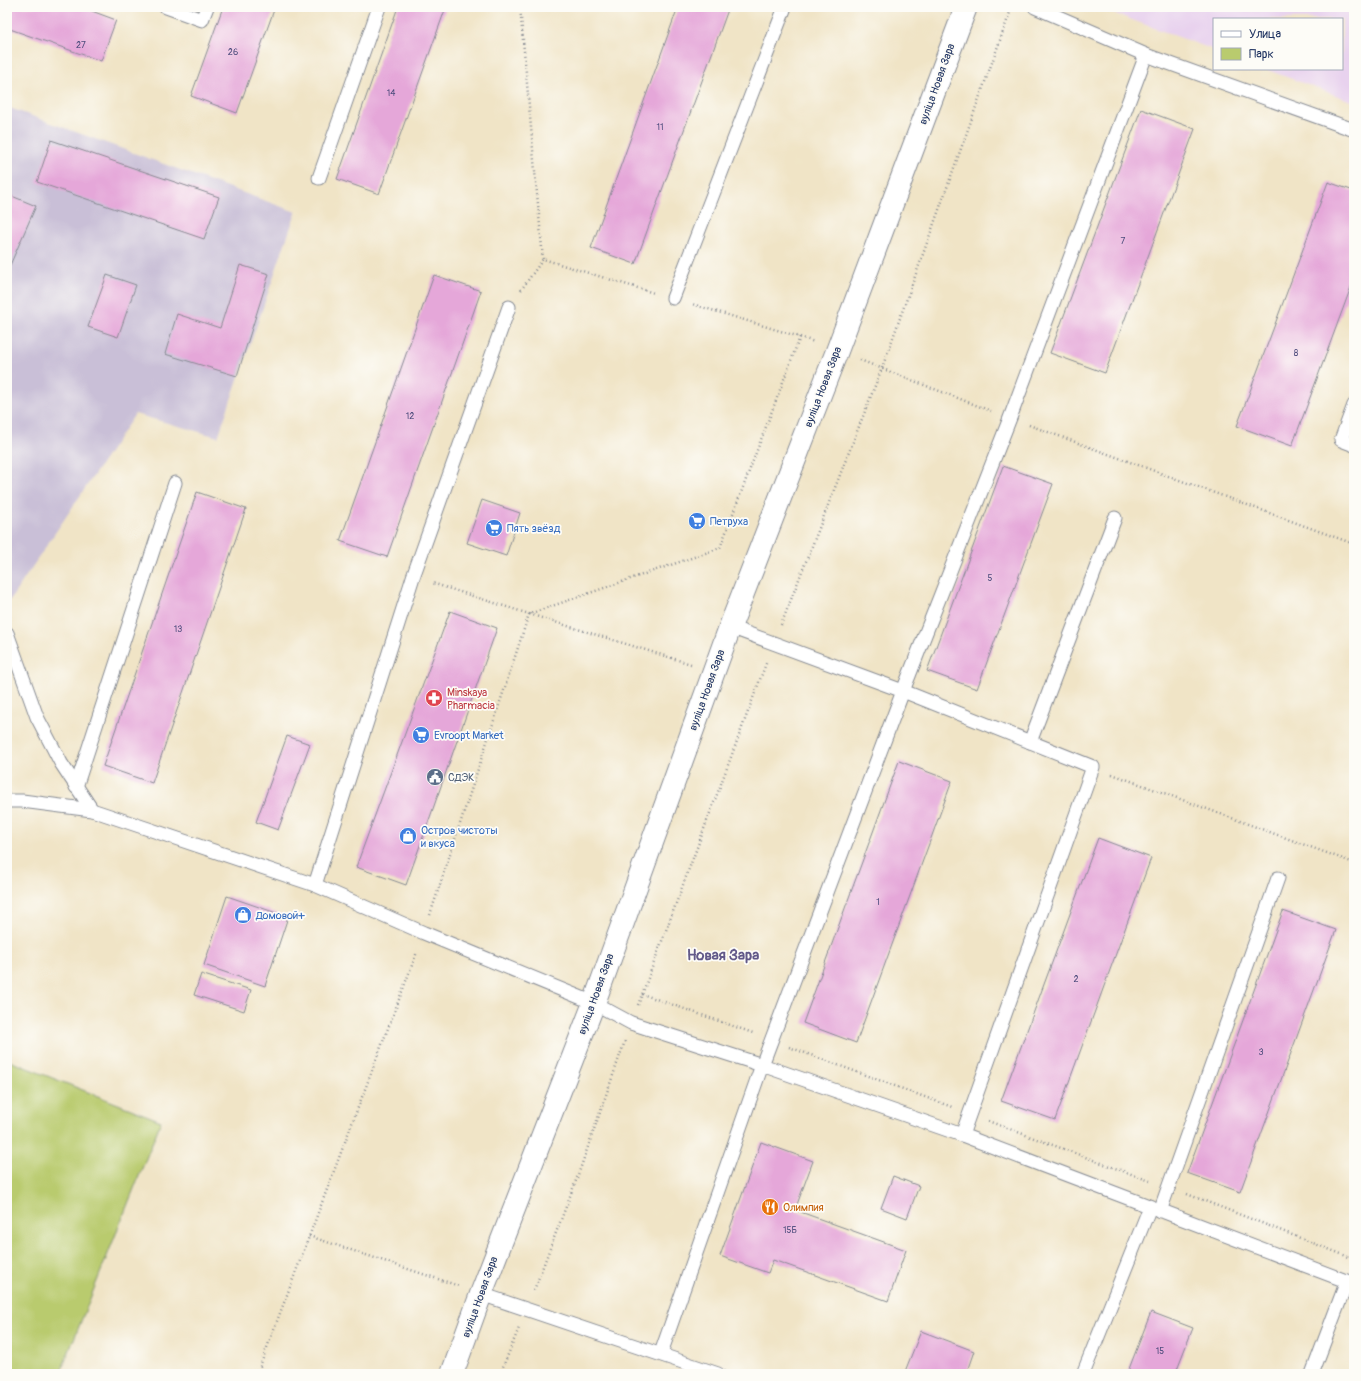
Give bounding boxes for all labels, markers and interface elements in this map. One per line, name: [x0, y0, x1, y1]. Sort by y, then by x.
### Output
legend: [1213, 18, 1343, 70]
text: Улица: [1249, 27, 1281, 42]
house number: 27: [76, 40, 86, 51]
street label: вуліца Новая Зара: [916, 42, 958, 126]
house number: 26: [228, 47, 238, 58]
text: Парк: [1249, 47, 1274, 62]
house number: 14: [387, 88, 396, 99]
house number: 11: [656, 122, 664, 133]
house number: 7: [1121, 236, 1126, 247]
street label: вуліца Новая Зара: [802, 345, 844, 429]
house number: 8: [1294, 348, 1299, 359]
house number: 12: [406, 411, 414, 422]
supermarket icon: Петруха: [687, 511, 707, 531]
place label: Петруха: [710, 515, 748, 528]
supermarket icon: Пять звёзд: [484, 518, 504, 538]
place label: Пять звёзд: [507, 522, 561, 535]
house number: 5: [988, 573, 993, 584]
house number: 13: [174, 624, 182, 635]
street label: вуліца Новая Зара: [686, 648, 728, 732]
place label: Minskaya Pharmacia: [447, 686, 495, 712]
pharmacy icon: Minskaya Pharmacia: [424, 688, 444, 708]
supermarket icon: Evroopt Market: [411, 725, 431, 745]
place label: Evroopt Market: [434, 729, 504, 742]
public building icon: СДЭК: [425, 767, 445, 787]
place label: СДЭК: [448, 771, 474, 784]
place label: Остров чистоты и вкуса: [421, 824, 498, 850]
shop icon: Остров чистоты и вкуса: [398, 826, 418, 846]
house number: 1: [876, 897, 880, 908]
shop icon: Домовой+: [233, 905, 253, 925]
place label: Домовой+: [255, 909, 305, 922]
district label: Новая Зара: [687, 946, 759, 965]
street label: вуліца Новая Зара: [575, 952, 617, 1036]
house number: 2: [1073, 974, 1079, 985]
house number: 3: [1258, 1047, 1264, 1058]
restaurant icon: Олимпия: [760, 1197, 780, 1217]
place label: Олимпия: [783, 1201, 824, 1214]
house number: 15Б: [783, 1225, 797, 1236]
street label: вуліца Новая Зара: [459, 1255, 501, 1339]
house number: 15: [1156, 1346, 1164, 1357]

